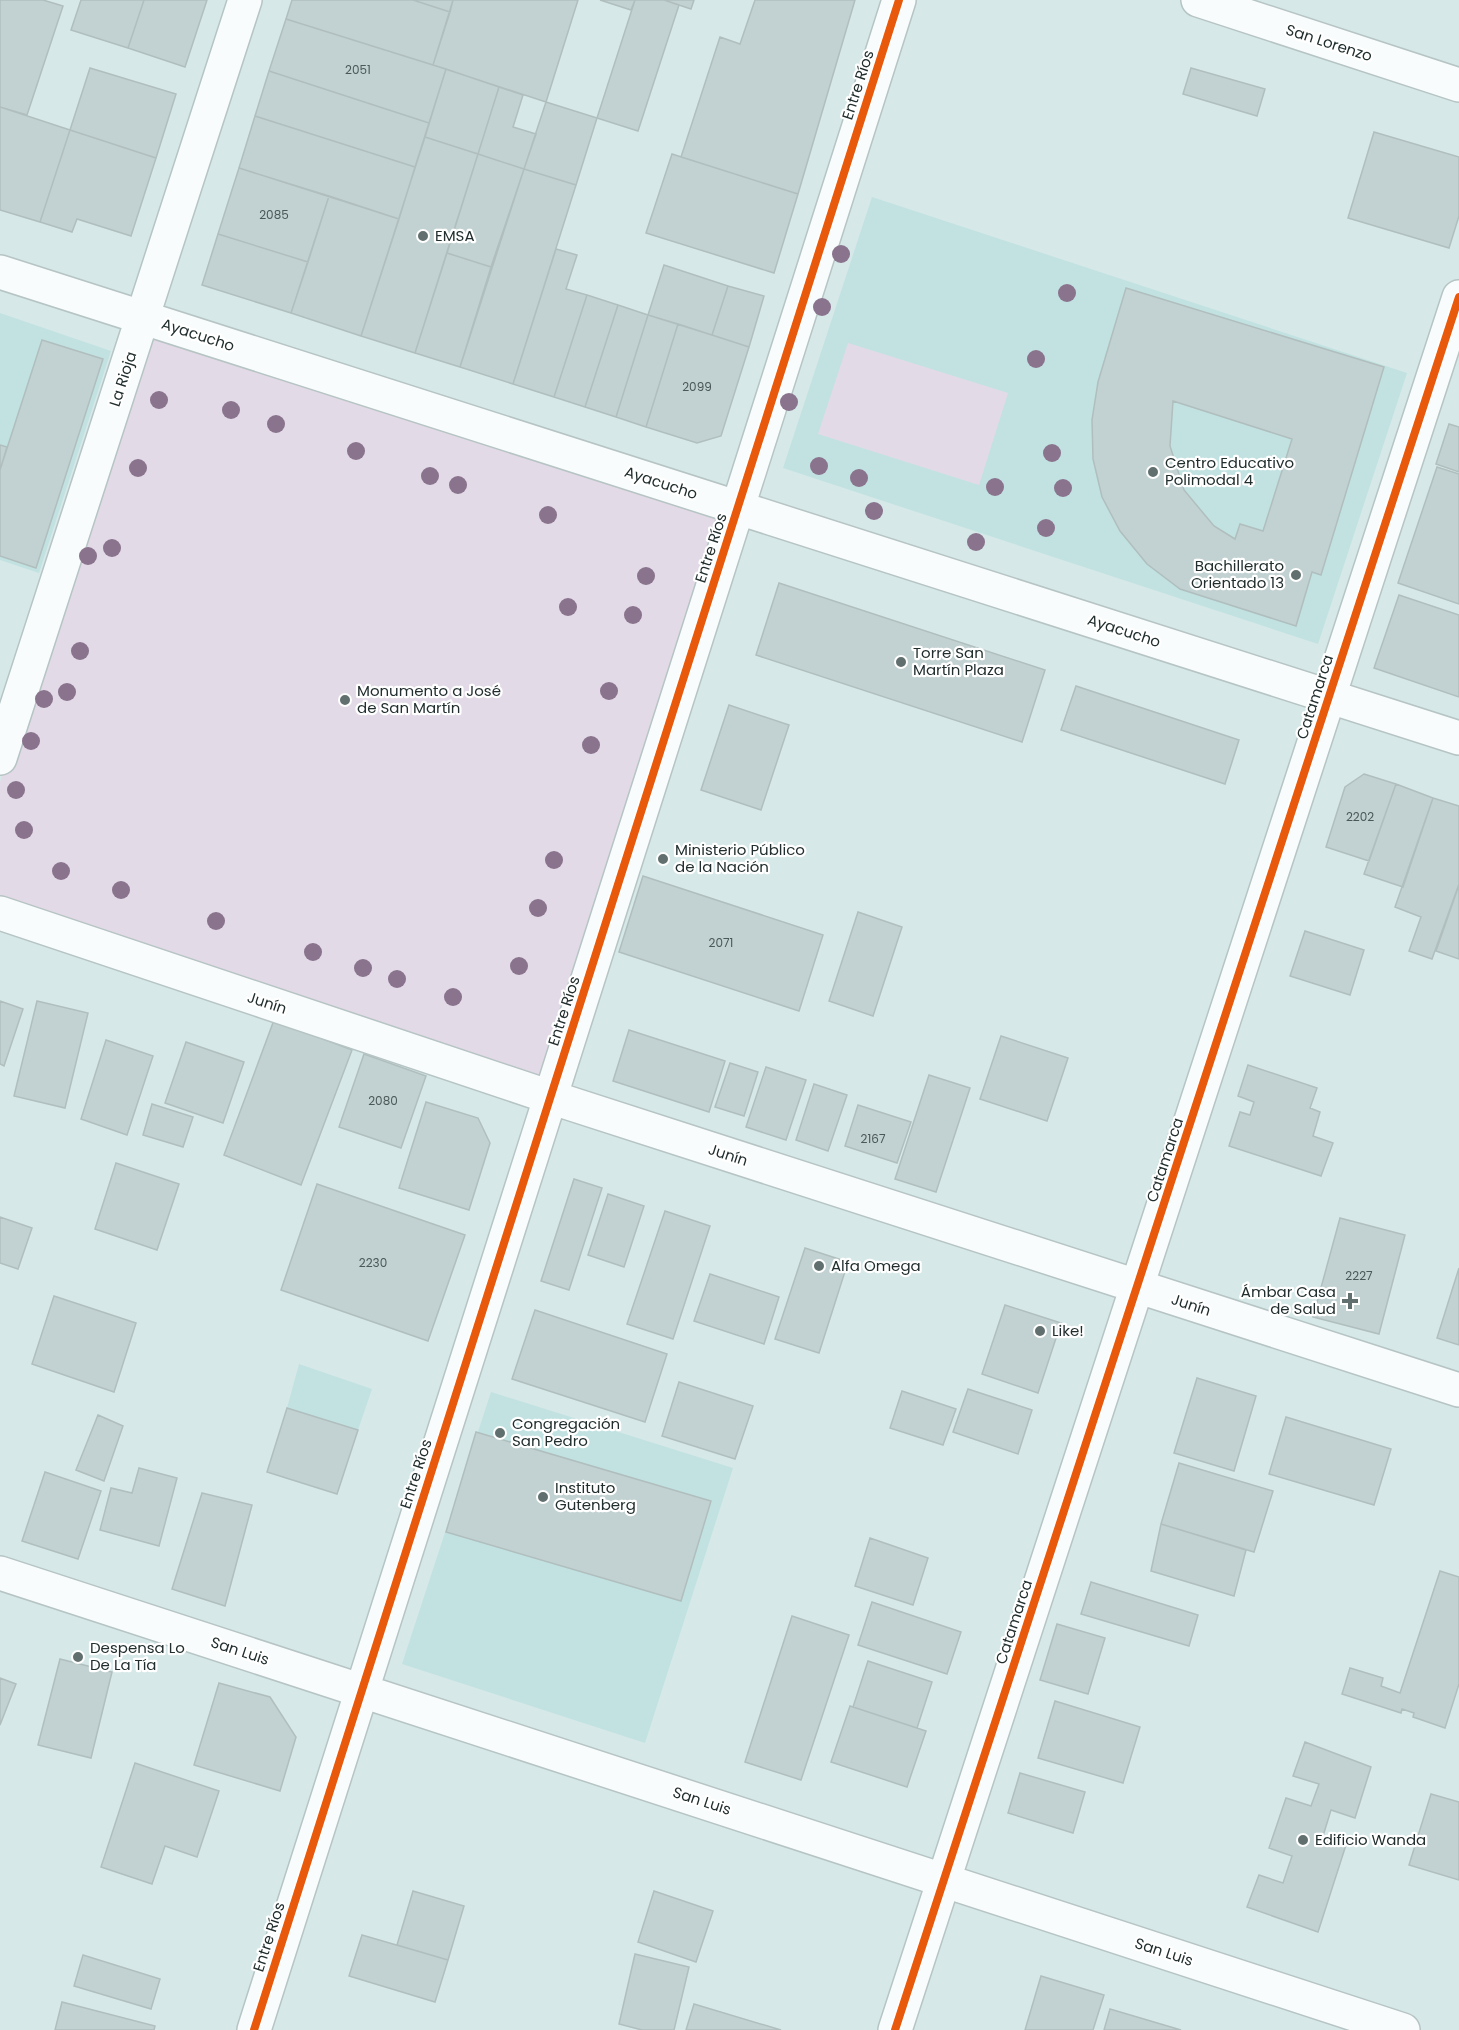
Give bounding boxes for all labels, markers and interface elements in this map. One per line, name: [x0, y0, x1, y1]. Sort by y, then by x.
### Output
street label: San Lorenzo: [1283, 19, 1375, 66]
street label: Entre Ríos: [836, 47, 879, 122]
house number: 2051: [345, 61, 371, 78]
house number: 2085: [259, 206, 289, 223]
place label: EMSA: [435, 225, 475, 246]
marker: EMSA: [416, 229, 430, 243]
street label: Ayacucho: [159, 313, 237, 356]
street label: La Rioja: [104, 349, 141, 409]
house number: 2099: [682, 378, 712, 395]
place label: Centro Educativo Polimodal 4: [1165, 452, 1294, 490]
street label: Ayacucho: [622, 461, 700, 504]
marker: Centro Educativo Polimodal 4: [1146, 465, 1160, 479]
street label: Entre Ríos: [689, 510, 732, 585]
place label: Bachillerato Orientado 13: [1191, 555, 1284, 593]
marker: Bachillerato Orientado 13: [1289, 568, 1303, 582]
street label: Ayacucho: [1085, 609, 1163, 652]
place label: Torre San Martín Plaza: [913, 642, 1004, 680]
street label: Catamarca: [1291, 652, 1338, 742]
marker: Torre San Martín Plaza: [894, 655, 908, 669]
place label: Monumento a José de San Martín: [357, 680, 501, 718]
marker: Monumento a José de San Martín: [338, 693, 352, 707]
house number: 2202: [1346, 808, 1374, 825]
place label: Ministerio Público de la Nación: [675, 839, 805, 877]
marker: Ministerio Público de la Nación: [656, 852, 670, 866]
house number: 2071: [709, 934, 733, 951]
street label: Entre Ríos: [542, 973, 585, 1048]
street label: Junín: [245, 986, 290, 1019]
house number: 2080: [368, 1092, 398, 1109]
street label: Catamarca: [1141, 1115, 1188, 1205]
house number: 2167: [861, 1130, 886, 1147]
street label: Junín: [706, 1138, 751, 1171]
house number: 2230: [359, 1254, 387, 1271]
place label: Alfa Omega: [831, 1255, 921, 1276]
marker: Alfa Omega: [812, 1259, 826, 1273]
house number: 2227: [1345, 1267, 1373, 1284]
place label: Ámbar Casa de Salud: [1241, 1281, 1336, 1319]
street label: Junín: [1169, 1288, 1214, 1321]
marker: Ámbar Casa de Salud: [1341, 1292, 1359, 1310]
place label: Like!: [1052, 1320, 1084, 1341]
marker: Like!: [1033, 1324, 1047, 1338]
place label: Congregación San Pedro: [512, 1413, 620, 1451]
marker: Congregación San Pedro: [493, 1426, 507, 1440]
street label: Entre Ríos: [394, 1436, 437, 1511]
place label: Instituto Gutenberg: [555, 1477, 636, 1515]
marker: Instituto Gutenberg: [536, 1490, 550, 1504]
street label: Catamarca: [990, 1577, 1037, 1667]
street label: San Luis: [208, 1631, 272, 1670]
place label: Despensa Lo De La Tía: [90, 1637, 185, 1675]
marker: Despensa Lo De La Tía: [71, 1650, 85, 1664]
street label: San Luis: [670, 1781, 734, 1820]
place label: Edificio Wanda: [1315, 1829, 1426, 1850]
marker: Edificio Wanda: [1296, 1833, 1310, 1847]
street label: Entre Ríos: [247, 1899, 290, 1974]
street label: San Luis: [1132, 1932, 1196, 1971]

